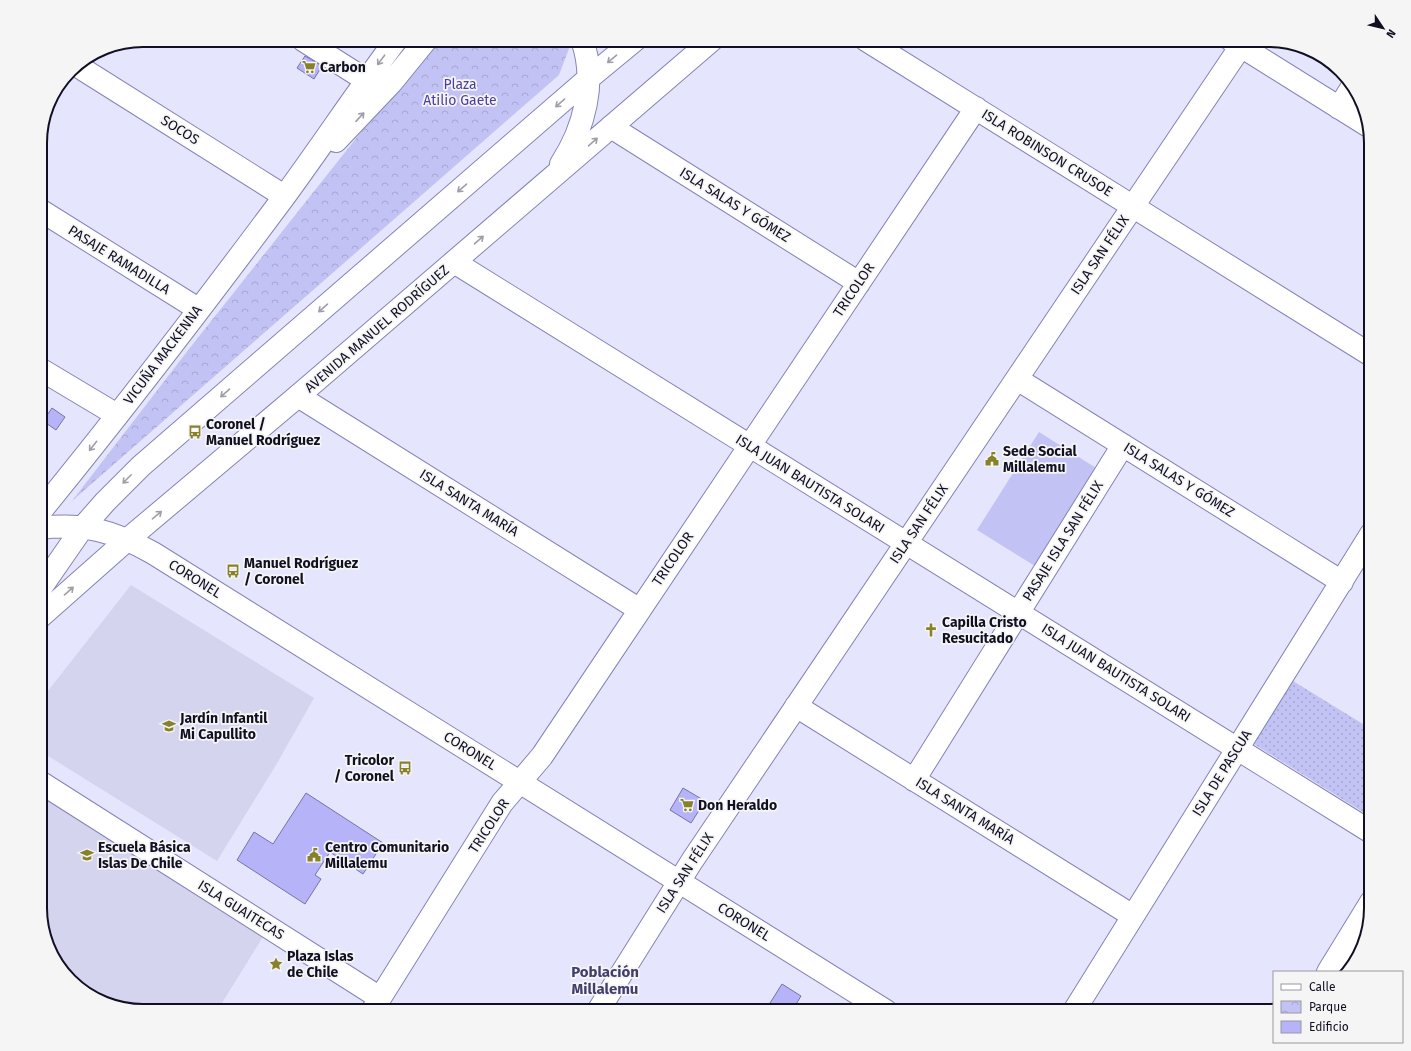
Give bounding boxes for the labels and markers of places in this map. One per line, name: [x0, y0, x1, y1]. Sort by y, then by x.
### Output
supermarket icon: Carbon: [301, 59, 317, 75]
place label: Carbon: [320, 59, 366, 76]
place label: Coronel / Manuel Rodríguez: [206, 416, 321, 449]
bus stop icon: Coronel / Manuel Rodríguez: [187, 424, 203, 440]
place label: Sede Social Millalemu: [1003, 443, 1078, 476]
public building icon: Sede Social Millalemu: [984, 451, 1000, 467]
place label: Manuel Rodríguez / Coronel: [244, 555, 359, 588]
bus stop icon: Manuel Rodríguez / Coronel: [225, 563, 241, 579]
place label: Capilla Cristo Resucitado: [942, 614, 1027, 647]
church icon: Capilla Cristo Resucitado: [923, 622, 939, 638]
place label: Jardín Infantil Mi Capullito: [179, 710, 268, 743]
school or university icon: Jardín Infantil Mi Capullito: [161, 718, 177, 734]
place label: Tricolor / Coronel: [334, 752, 395, 785]
bus stop icon: Tricolor / Coronel: [397, 760, 413, 776]
supermarket icon: Don Heraldo: [679, 797, 695, 813]
place label: Don Heraldo: [698, 797, 777, 814]
place label: Escuela Básica Islas De Chile: [98, 839, 191, 872]
place label: Centro Comunitario Millalemu: [325, 839, 449, 872]
school or university icon: Escuela Básica Islas De Chile: [79, 847, 95, 863]
public building icon: Centro Comunitario Millalemu: [306, 847, 322, 863]
place label: Plaza Islas de Chile: [287, 948, 354, 981]
place icon: Plaza Islas de Chile: [268, 956, 284, 972]

